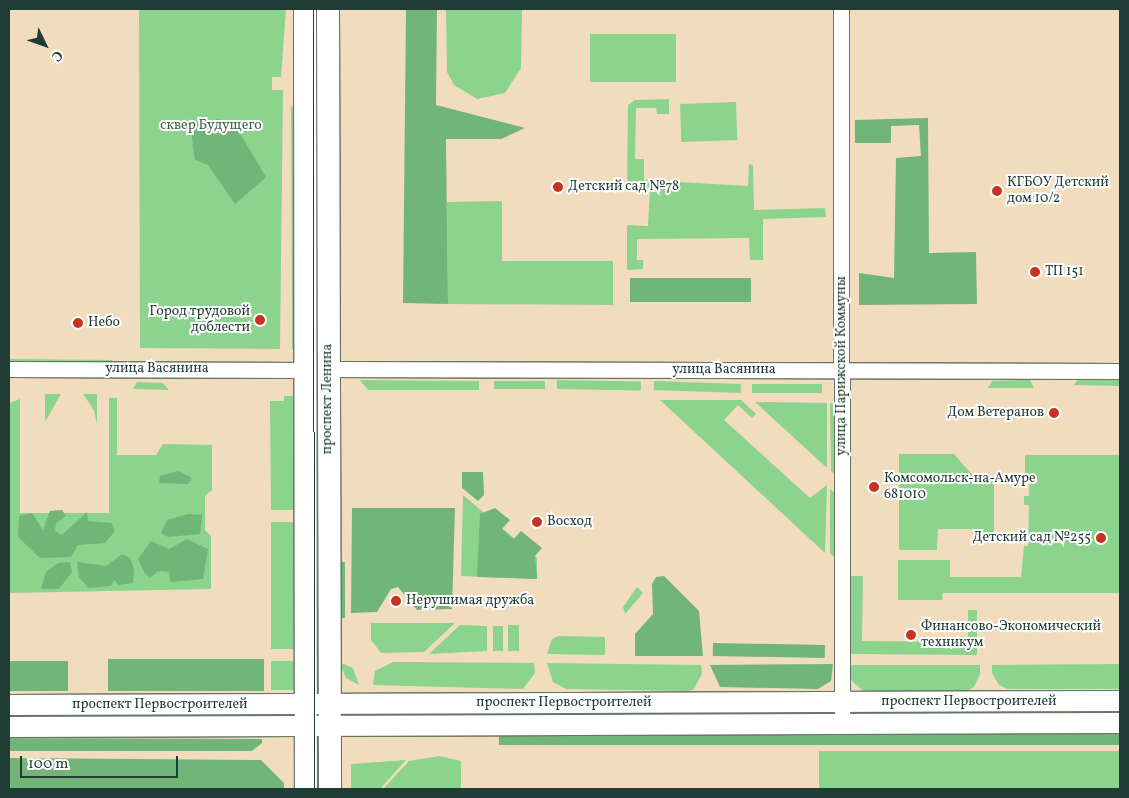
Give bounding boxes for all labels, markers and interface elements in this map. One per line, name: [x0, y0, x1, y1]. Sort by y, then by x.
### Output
north arrow: [20, 20, 70, 70]
text: С: [46, 46, 67, 65]
park label: сквер Будущего: [160, 118, 262, 134]
place label: КГБОУ Детский дом 10/2: [1007, 175, 1109, 208]
place label: Детский сад №78: [568, 179, 679, 195]
marker: Детский сад №78: [552, 181, 564, 193]
marker: КГБОУ Детский дом 10/2: [991, 185, 1003, 197]
place label: ТП 151: [1045, 264, 1084, 280]
marker: ТП 151: [1029, 266, 1041, 278]
street label: улица Парижской Коммуны: [834, 276, 850, 456]
place label: Город трудовой доблести: [149, 304, 250, 336]
marker: Город трудовой доблести: [254, 314, 266, 326]
place label: Небо: [88, 315, 120, 331]
marker: Небо: [72, 317, 84, 329]
street label: проспект Ленина: [320, 344, 336, 454]
street label: улица Васянина: [105, 361, 209, 377]
street label: улица Васянина: [672, 362, 776, 378]
place label: Дом Ветеранов: [947, 405, 1044, 421]
marker: Дом Ветеранов: [1048, 407, 1060, 419]
place label: Комсомольск-на-Амуре 681010: [884, 471, 1036, 504]
marker: Комсомольск-на-Амуре 681010: [868, 481, 880, 493]
place label: Восход: [547, 514, 592, 530]
marker: Восход: [531, 516, 543, 528]
place label: Детский сад №255: [972, 530, 1091, 546]
marker: Детский сад №255: [1095, 532, 1107, 544]
place label: Нерушимая дружба: [406, 593, 534, 609]
marker: Нерушимая дружба: [390, 595, 402, 607]
place label: Финансово-Экономический техникум: [921, 619, 1101, 652]
marker: Финансово-Экономический техникум: [905, 629, 917, 641]
street label: проспект Первостроителей: [881, 694, 1057, 710]
street label: проспект Первостроителей: [476, 695, 652, 711]
street label: проспект Первостроителей: [72, 697, 248, 713]
scale bar: [22, 746, 180, 778]
text: 100 m: [28, 754, 68, 775]

